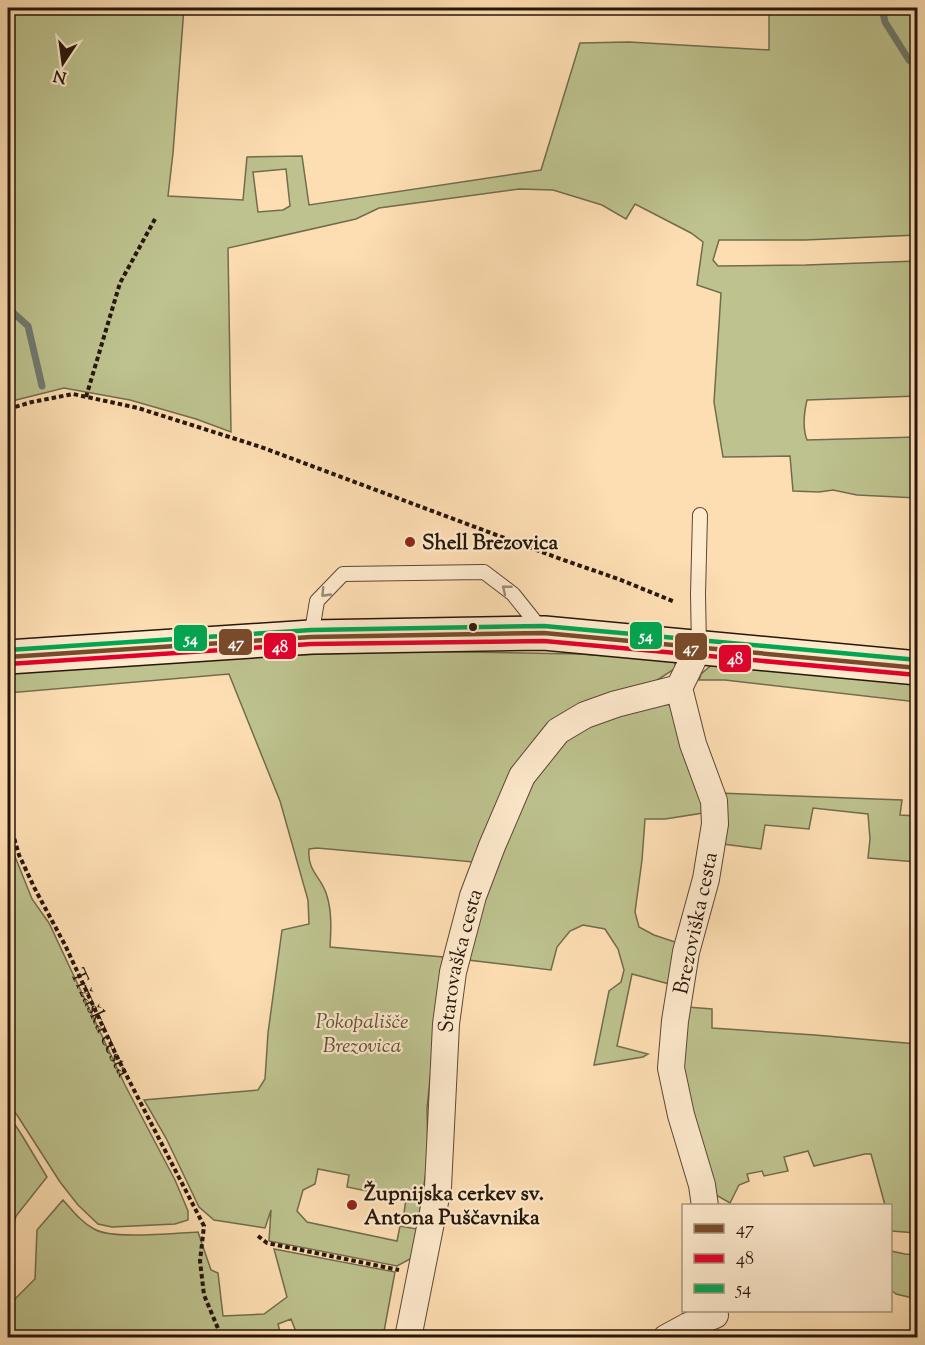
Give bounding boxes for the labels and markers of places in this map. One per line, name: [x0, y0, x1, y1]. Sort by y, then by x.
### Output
place label: Shell Brezovica: [422, 529, 559, 559]
marker: Shell Brezovica: [403, 535, 417, 549]
unlabelled marker: [467, 621, 479, 633]
place label: Župnijska cerkev sv. Antona Puščavnika: [364, 1180, 544, 1234]
marker: Župnijska cerkev sv. Antona Puščavnika: [345, 1198, 359, 1212]

